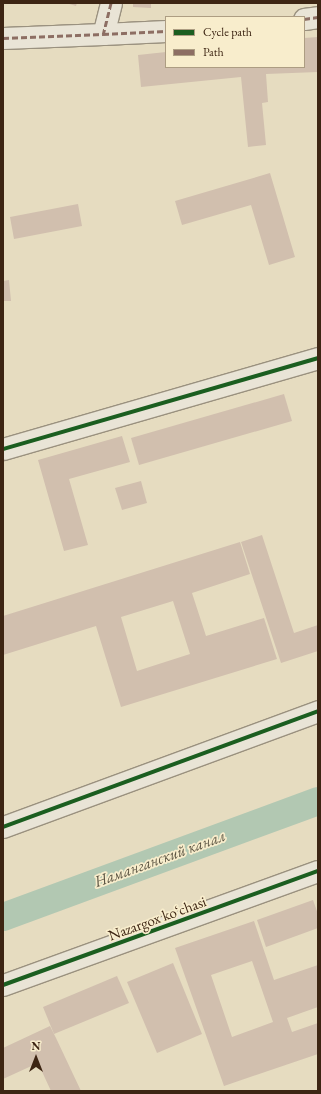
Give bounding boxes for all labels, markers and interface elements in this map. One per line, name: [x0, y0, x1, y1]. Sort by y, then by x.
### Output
legend: [165, 16, 305, 68]
text: Cycle path: [203, 24, 252, 40]
text: Path: [203, 44, 224, 60]
water label: Наманганский канал: [92, 826, 228, 892]
street label: Nazargox koʻchasi: [106, 892, 208, 944]
north arrow: [16, 1038, 56, 1078]
text: N: [32, 1039, 40, 1053]

